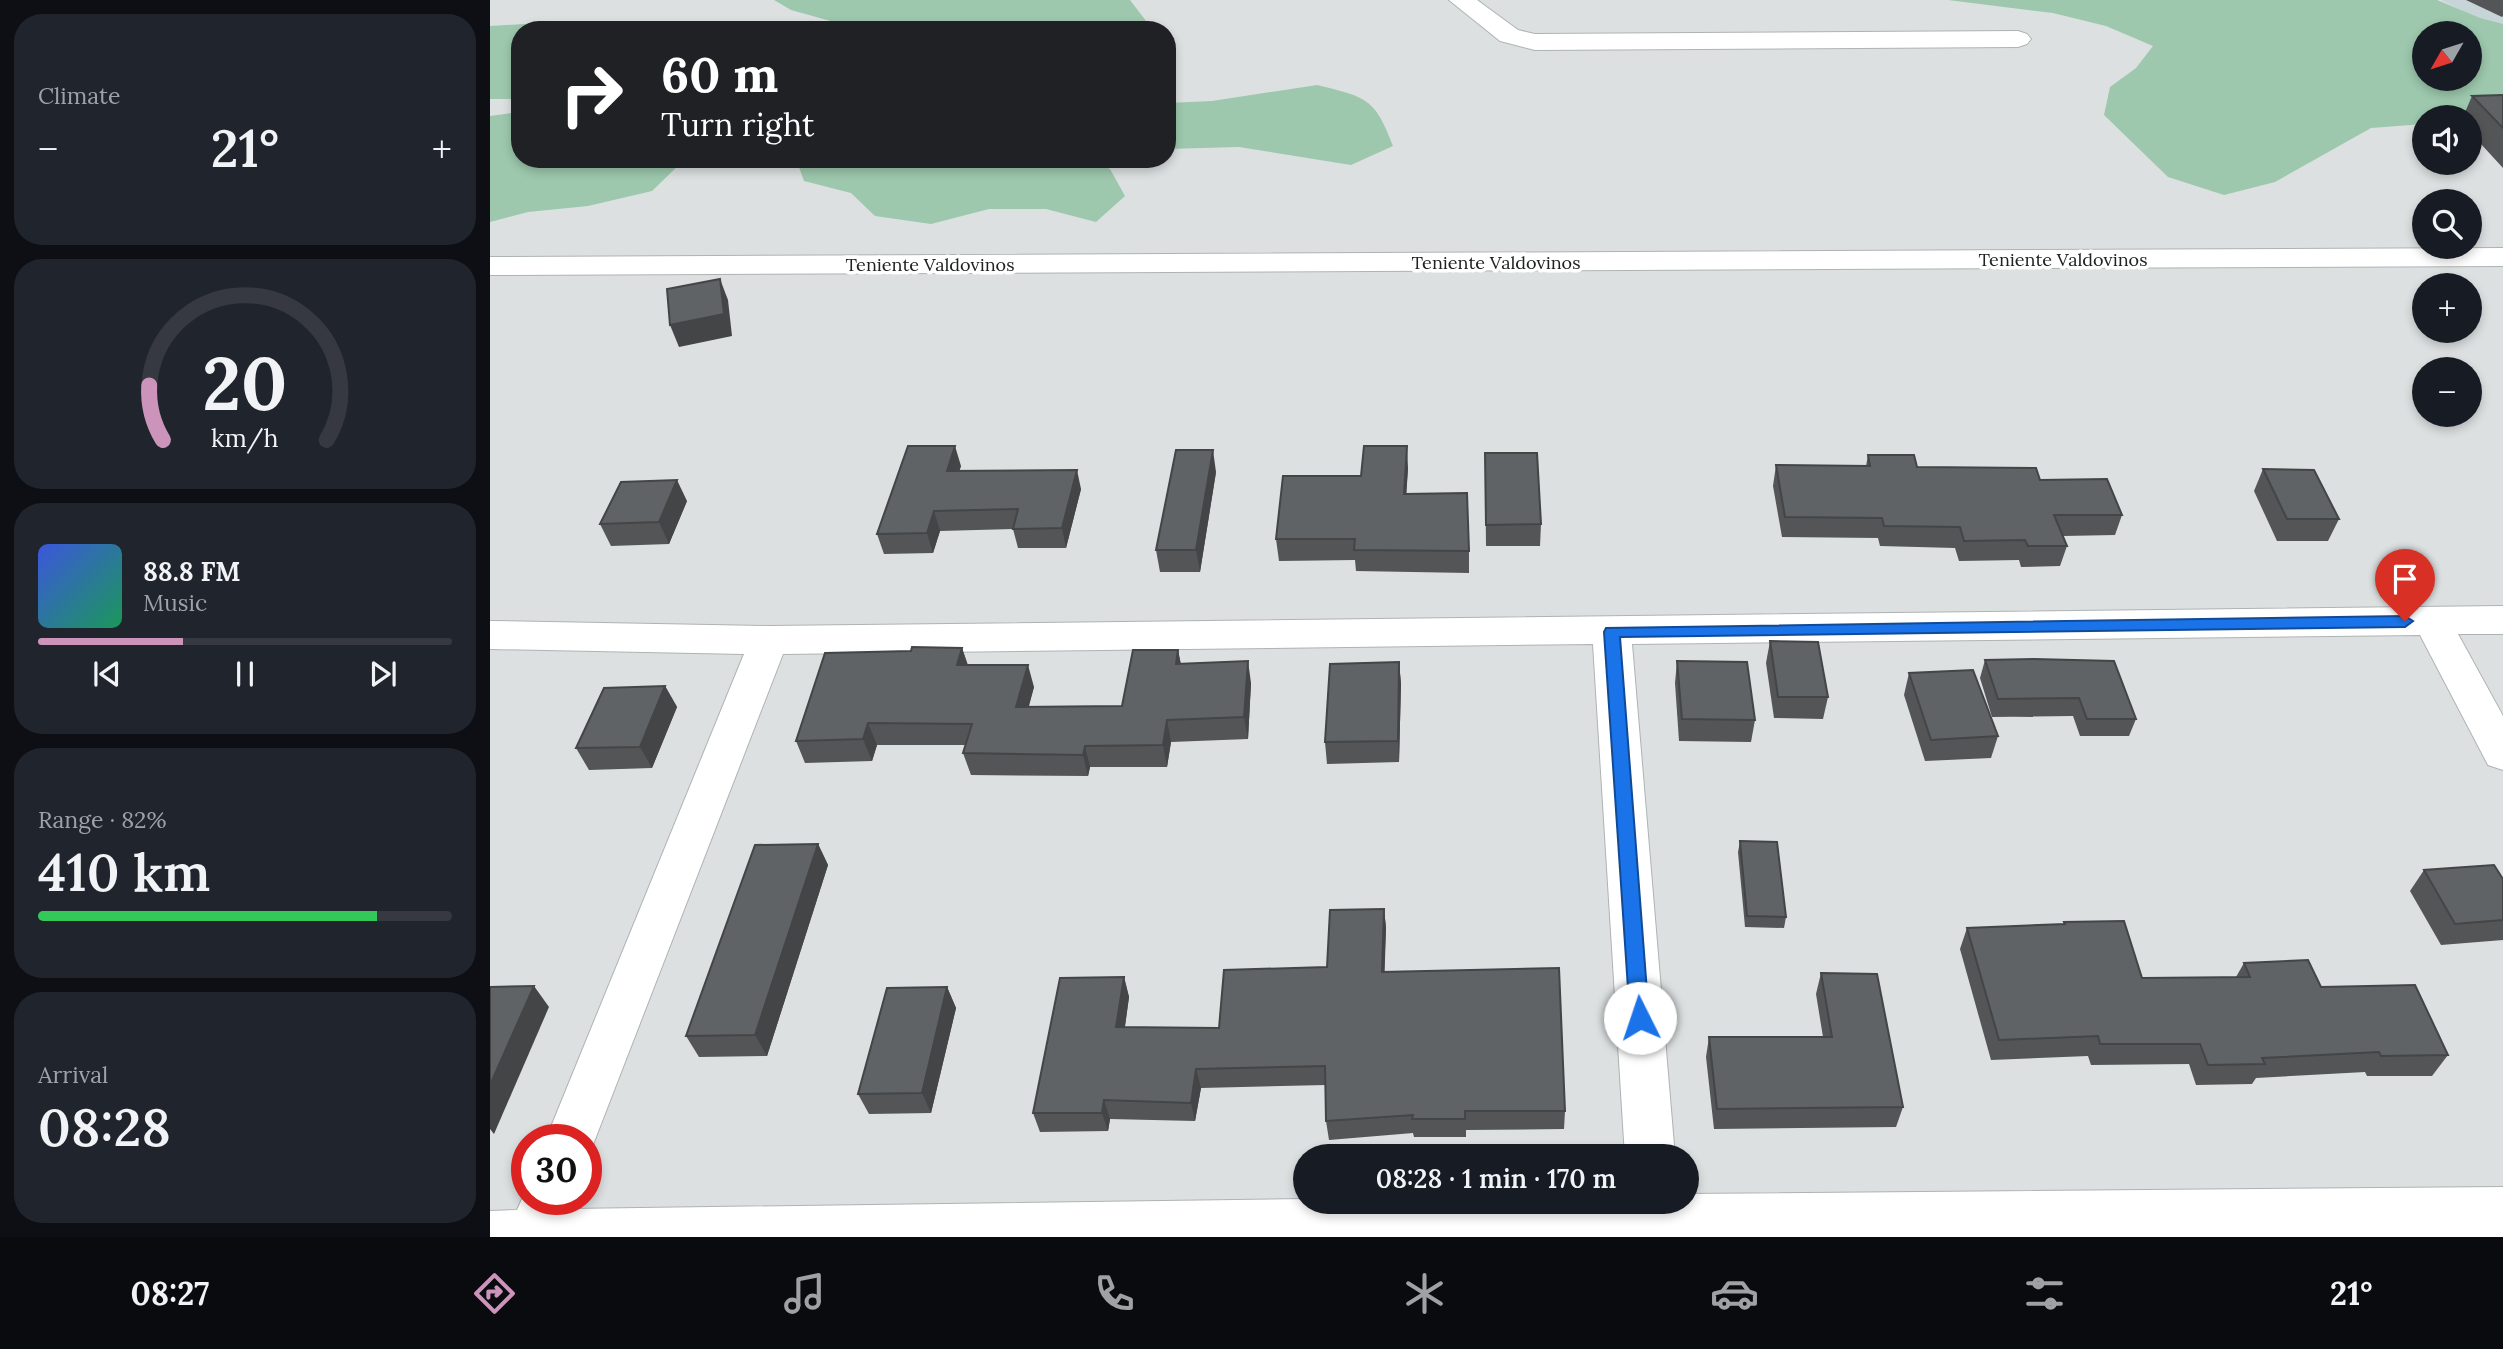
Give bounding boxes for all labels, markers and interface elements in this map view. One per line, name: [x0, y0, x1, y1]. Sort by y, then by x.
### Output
north arrow: [2412, 21, 2482, 91]
map controls: [2412, 21, 2482, 427]
text: 60 m: [661, 43, 778, 105]
icon: right: [546, 49, 637, 140]
text: Climate: [38, 81, 120, 110]
text: Turn right: [661, 104, 814, 145]
button: sound: [2412, 105, 2482, 175]
text: 21°: [211, 115, 279, 181]
text: −: [38, 125, 58, 173]
text: +: [432, 125, 452, 173]
button: search: [2412, 189, 2482, 259]
street label: Teniente Valdovinos: [1978, 248, 2148, 271]
street label: Teniente Valdovinos: [1411, 251, 1581, 274]
street label: Teniente Valdovinos: [845, 253, 1015, 276]
button: +: [2412, 273, 2482, 343]
text: 20: [202, 337, 288, 430]
button: −: [2412, 357, 2482, 427]
text: km/h: [211, 422, 279, 454]
pin: [2375, 549, 2435, 621]
text: 88.8 FM: [143, 555, 241, 588]
icon: arrive: [2386, 560, 2424, 598]
text: Music: [143, 588, 207, 617]
icon: previous: [88, 655, 126, 693]
icon: pause: [226, 655, 264, 693]
icon: next: [364, 655, 402, 693]
text: Range · 82%: [38, 805, 166, 834]
text: 410 km: [38, 839, 210, 905]
position arrow: [1603, 981, 1677, 1055]
text: Arrival: [38, 1060, 108, 1089]
text: 08:28: [38, 1094, 171, 1160]
speed limit sign: 30: [511, 1124, 602, 1215]
text: 08:28 · 1 min · 170 m: [1376, 1162, 1616, 1195]
icon: directions: [470, 1269, 519, 1318]
icon: music: [780, 1269, 829, 1318]
icon: phone: [1090, 1269, 1139, 1318]
icon: climate: [1400, 1269, 1449, 1318]
icon: car: [1710, 1269, 1759, 1318]
icon: filters: [2020, 1269, 2069, 1318]
text: 08:27: [130, 1273, 209, 1314]
text: 21°: [2330, 1273, 2372, 1314]

